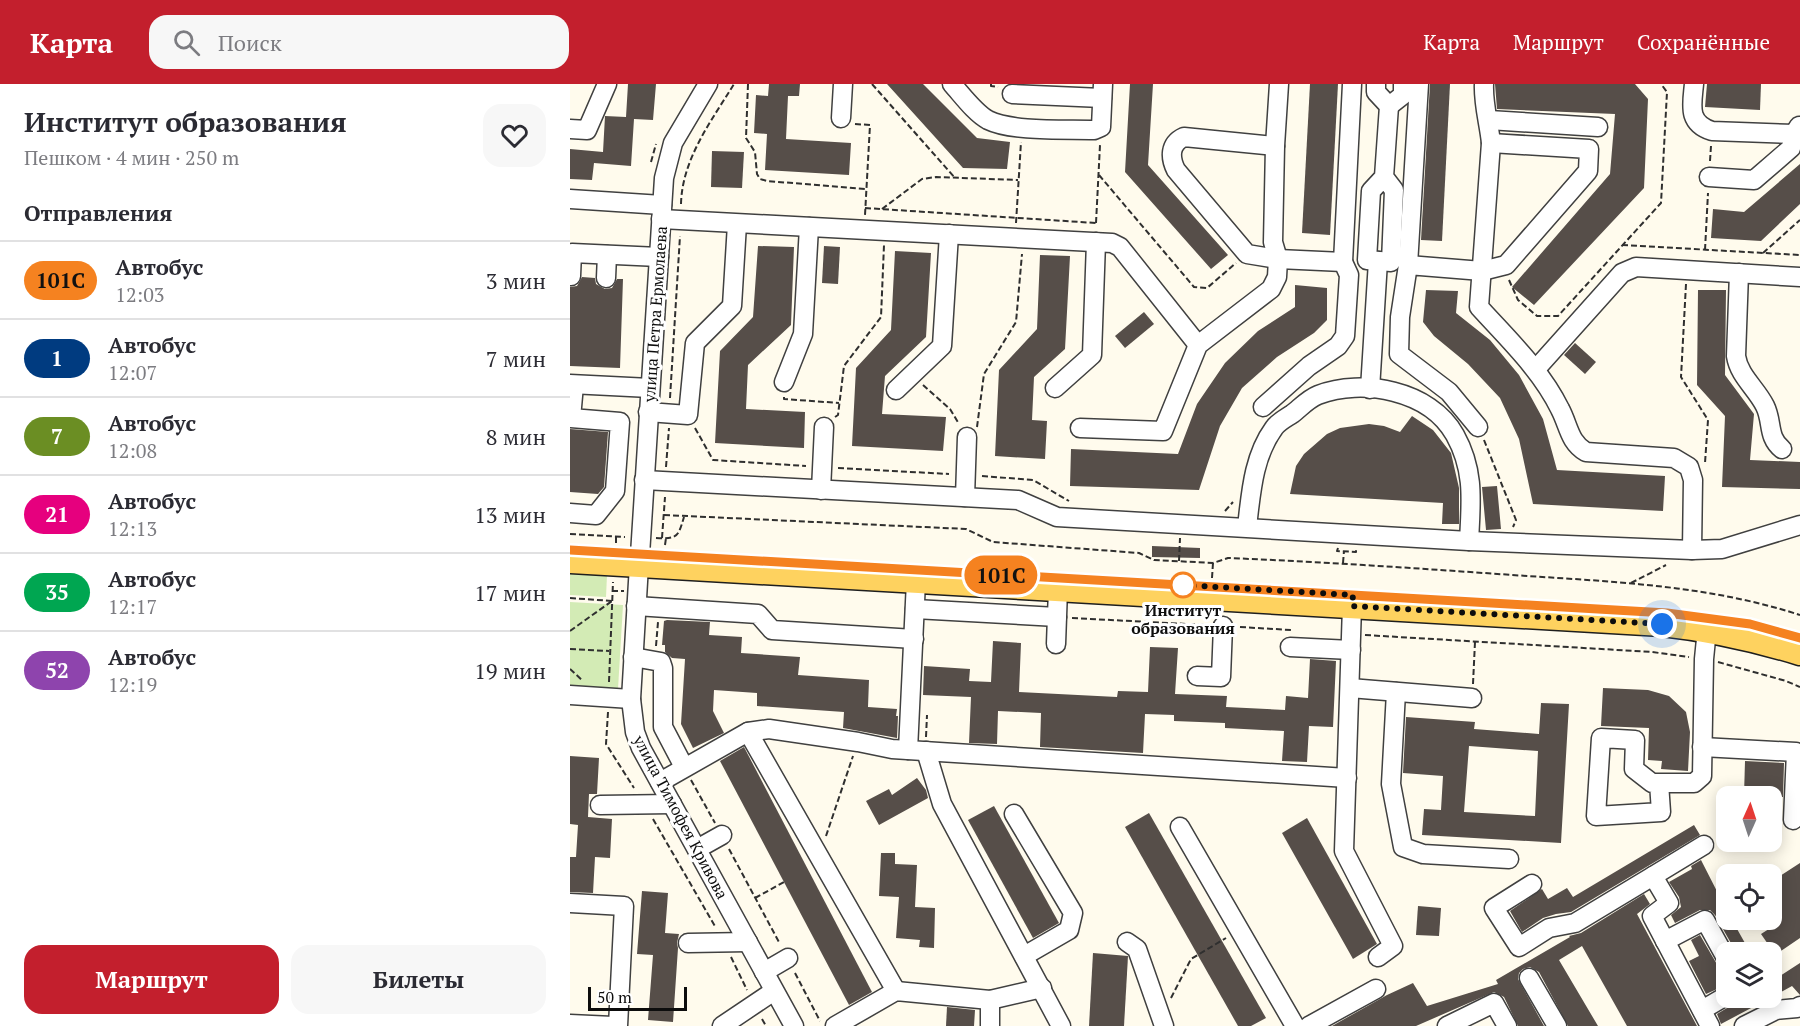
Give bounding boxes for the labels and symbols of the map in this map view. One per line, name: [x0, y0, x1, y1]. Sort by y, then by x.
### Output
street label: улица Петра Ермолаева: [638, 225, 672, 404]
line badge: 101С: [959, 556, 1043, 594]
marker: Институт образования: [1170, 572, 1196, 598]
place label: Институт образования: [1131, 599, 1235, 639]
your location: [1647, 609, 1677, 639]
street label: улица Тимофея Кривова: [628, 730, 734, 903]
north arrow: [1716, 786, 1782, 852]
scale bar: [588, 984, 687, 1012]

